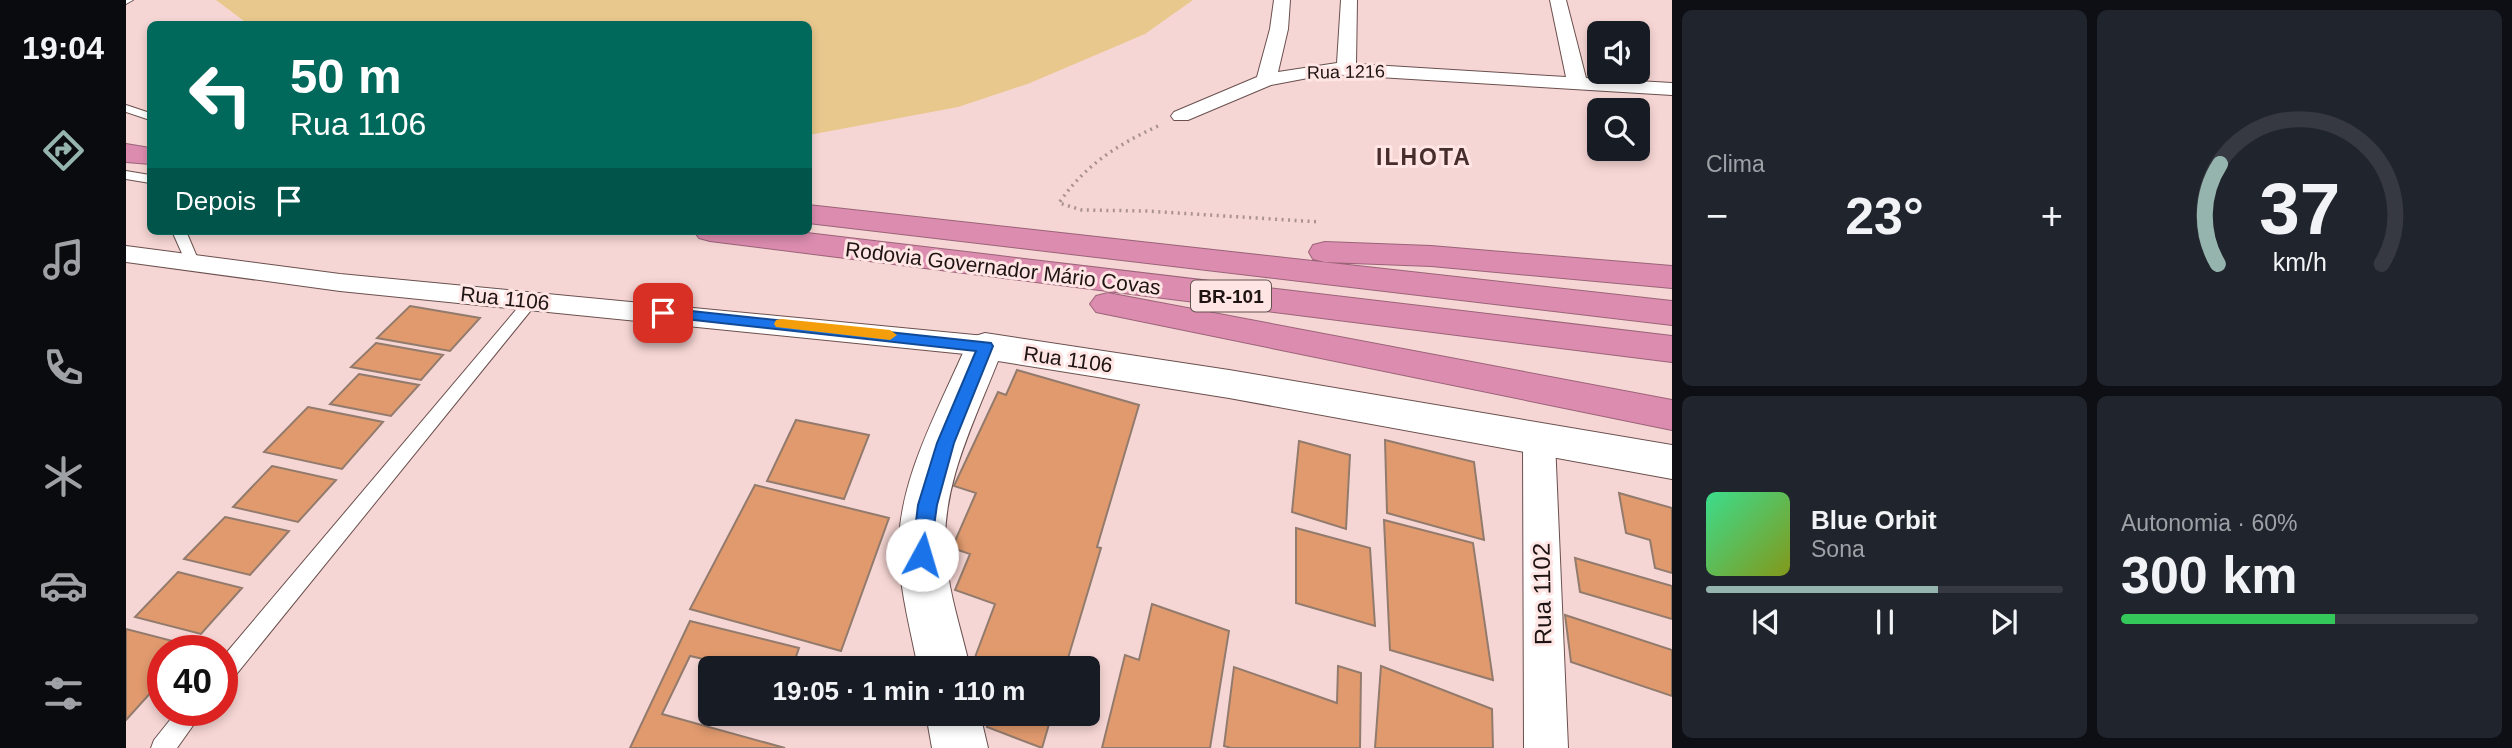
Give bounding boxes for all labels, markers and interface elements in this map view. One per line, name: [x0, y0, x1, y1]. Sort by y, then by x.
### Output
map controls: [1587, 21, 1650, 161]
button: sound: [1587, 21, 1650, 84]
text: 19:04: [22, 30, 104, 66]
icon: left: [175, 49, 266, 140]
text: 50 m: [290, 49, 402, 103]
street label: Rua 1216: [1307, 61, 1385, 83]
button: search: [1587, 98, 1650, 161]
text: Rua 1106: [290, 106, 426, 142]
icon: directions: [39, 126, 88, 175]
district label: ILHOTA: [1376, 144, 1472, 170]
text: Clima: [1706, 151, 1765, 177]
text: 37: [2259, 168, 2340, 249]
icon: arrive: [270, 182, 308, 220]
text: Depois: [175, 186, 256, 216]
text: 23°: [1845, 187, 1924, 245]
text: −: [1706, 195, 1728, 237]
text: +: [2041, 195, 2063, 237]
icon: music: [39, 235, 88, 284]
street label: Rodovia Governador Mário Covas: [844, 237, 1162, 299]
text: km/h: [2272, 248, 2327, 276]
road number: BR-101: [1191, 280, 1271, 312]
street label: Rua 1106: [459, 282, 551, 314]
pin: [633, 283, 693, 343]
icon: arrive: [644, 294, 682, 332]
street label: Rua 1106: [1022, 341, 1114, 377]
icon: phone: [39, 343, 88, 392]
icon: climate: [39, 452, 88, 501]
text: Blue Orbit: [1811, 505, 1937, 535]
text: Autonomia · 60%: [2121, 510, 2297, 536]
position arrow: [885, 518, 959, 592]
text: Sona: [1811, 536, 1865, 562]
street label: Rua 1102: [1528, 543, 1556, 645]
text: 300 km: [2121, 546, 2297, 604]
icon: car: [39, 561, 88, 610]
icon: previous: [1747, 603, 1785, 641]
icon: pause: [1866, 603, 1904, 641]
icon: next: [1985, 603, 2023, 641]
speed limit sign: 40: [147, 635, 238, 726]
icon: filters: [39, 669, 88, 718]
text: 19:05 · 1 min · 110 m: [773, 676, 1025, 706]

